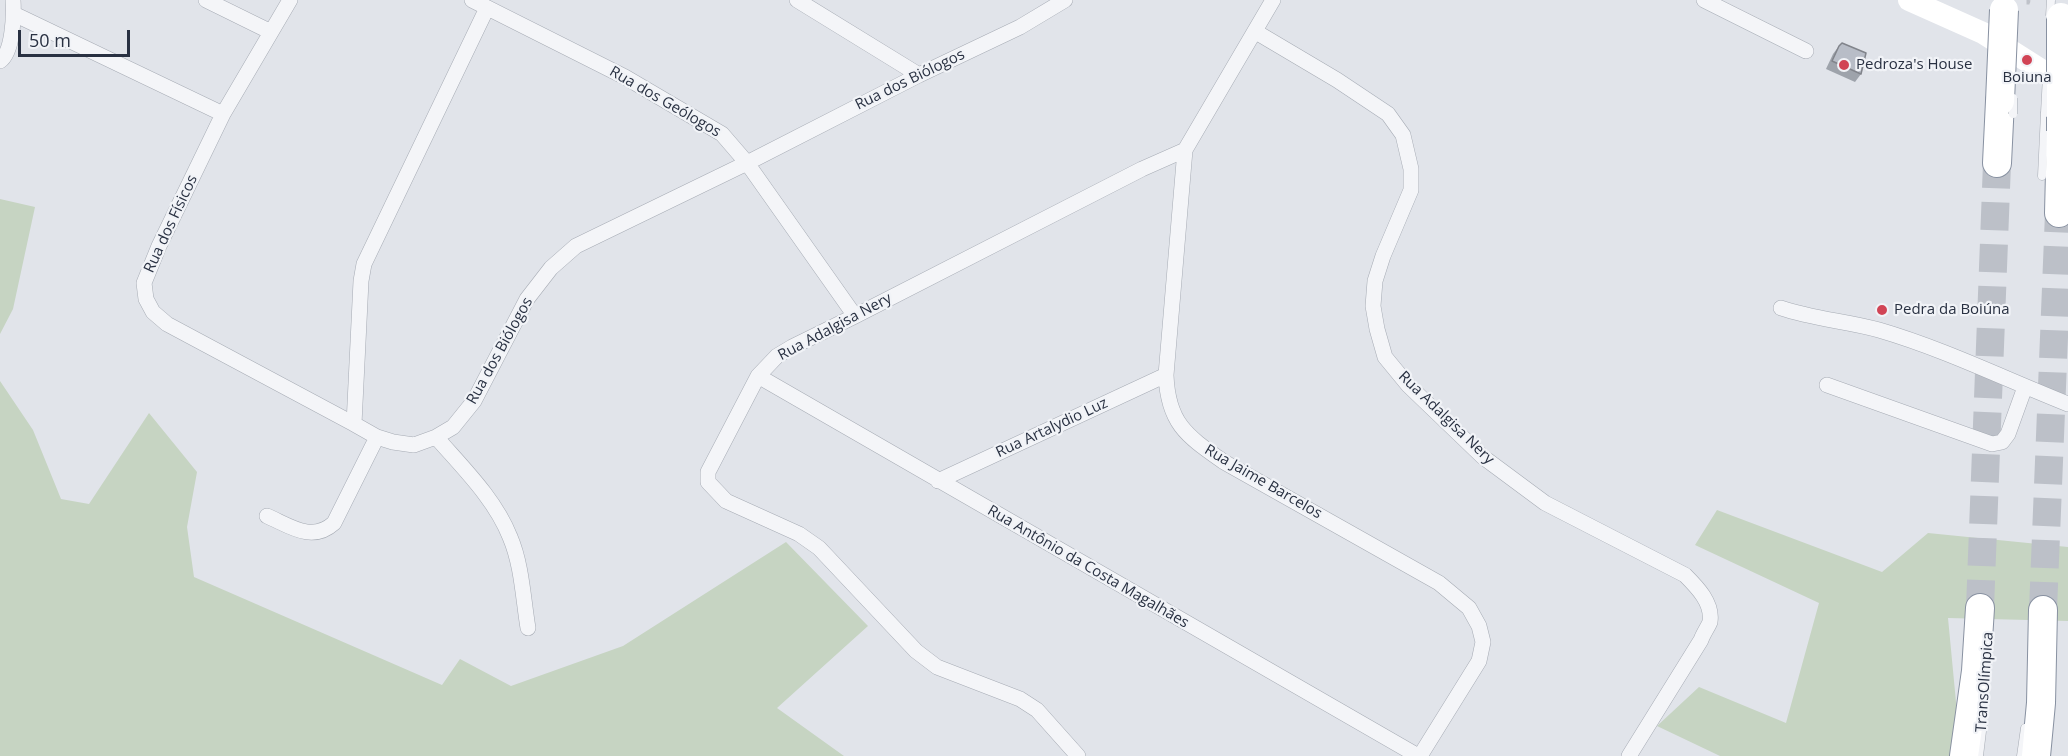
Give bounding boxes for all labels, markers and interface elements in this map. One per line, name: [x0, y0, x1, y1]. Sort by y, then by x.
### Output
scale bar: [21, 18, 134, 56]
text: 50 m: [29, 28, 71, 52]
street label: Rua dos Biólogos: [852, 46, 968, 114]
marker: Boiuna: [2020, 53, 2034, 67]
place label: Pedroza's House: [1856, 56, 1972, 74]
marker: Pedroza's House: [1837, 58, 1851, 72]
street label: Rua dos Geólogos: [606, 63, 724, 141]
place label: Boiuna: [2002, 69, 2052, 87]
street label: Rua dos Físicos: [140, 172, 202, 276]
street label: Rua Adalgisa Nery: [775, 289, 895, 365]
street label: Rua dos Biólogos: [463, 294, 537, 408]
place label: Pedra da Boiúna: [1894, 301, 2010, 319]
marker: Pedra da Boiúna: [1875, 303, 1889, 317]
street label: Rua Adalgisa Nery: [1394, 368, 1498, 468]
street label: Rua Artalydio Luz: [993, 394, 1111, 462]
street label: Rua Jaime Barcelos: [1201, 441, 1325, 523]
street label: Rua Antônio da Costa Magalhães: [984, 502, 1192, 632]
street label: TransOlímpica: [1973, 631, 1997, 733]

